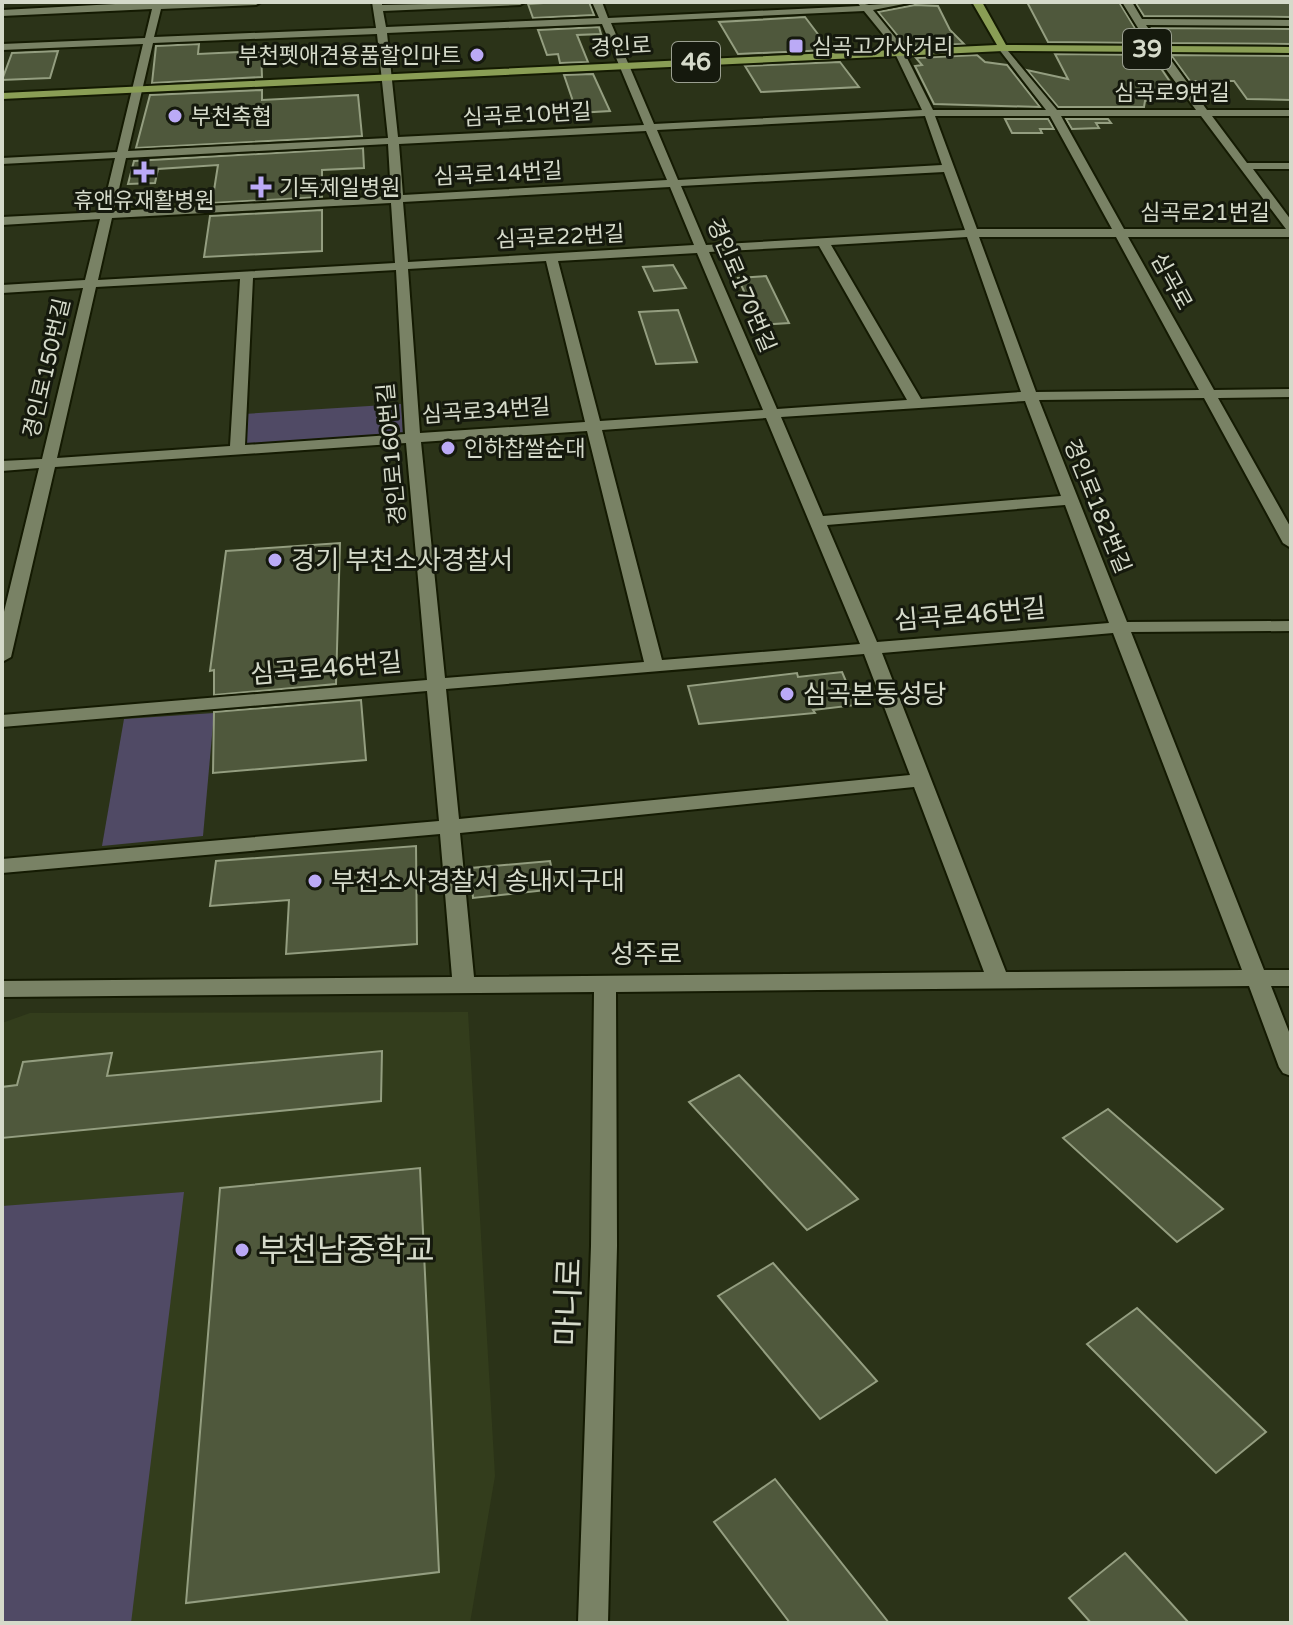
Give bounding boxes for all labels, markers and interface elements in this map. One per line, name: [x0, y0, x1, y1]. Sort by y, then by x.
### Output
road number: 39: [1123, 29, 1171, 69]
street label: 경인로: [590, 32, 652, 62]
place label: 심곡고가사거리: [812, 34, 954, 60]
marker: 심곡고가사거리: [787, 37, 805, 55]
road number: 46: [672, 42, 720, 82]
place label: 부천펫애견용품할인마트: [238, 43, 461, 69]
marker: 부천펫애견용품할인마트: [468, 46, 486, 64]
street label: 심곡로9번길: [1114, 80, 1230, 106]
street label: 심곡로10번길: [462, 99, 592, 131]
place label: 부천축협: [191, 104, 272, 130]
marker: 부천축협: [166, 107, 184, 125]
street label: 심곡로14번길: [433, 158, 563, 190]
marker: 휴앤유재활병원: [133, 161, 155, 183]
place label: 기독제일병원: [279, 175, 400, 201]
marker: 기독제일병원: [250, 176, 272, 198]
place label: 휴앤유재활병원: [73, 188, 215, 214]
street label: 심곡로21번길: [1141, 200, 1269, 226]
street label: 경인로170번길: [701, 215, 781, 356]
street label: 심곡로22번길: [495, 221, 625, 253]
street label: 심곡로: [1145, 249, 1197, 314]
street label: 경인로150번길: [18, 296, 76, 441]
street label: 경인로160번길: [373, 382, 411, 526]
street label: 심곡로34번길: [421, 394, 551, 428]
street label: 경인로182번길: [1058, 435, 1136, 577]
place label: 인하찹쌀순대: [464, 436, 585, 462]
marker: 인하찹쌀순대: [439, 439, 457, 457]
place label: 경기 부천소사경찰서: [291, 545, 513, 576]
marker: 경기 부천소사경찰서: [266, 551, 284, 569]
street label: 심곡로46번길: [893, 592, 1047, 637]
street label: 심곡로46번길: [249, 646, 403, 691]
place label: 심곡본동성당: [803, 679, 947, 710]
marker: 심곡본동성당: [778, 685, 796, 703]
place label: 부천소사경찰서 송내지구대: [331, 866, 625, 897]
marker: 부천소사경찰서 송내지구대: [306, 872, 324, 890]
street label: 성주로: [610, 939, 682, 970]
place label: 부천남중학교: [258, 1232, 435, 1270]
marker: 부천남중학교: [233, 1241, 251, 1259]
street label: 마니로: [548, 1257, 590, 1347]

